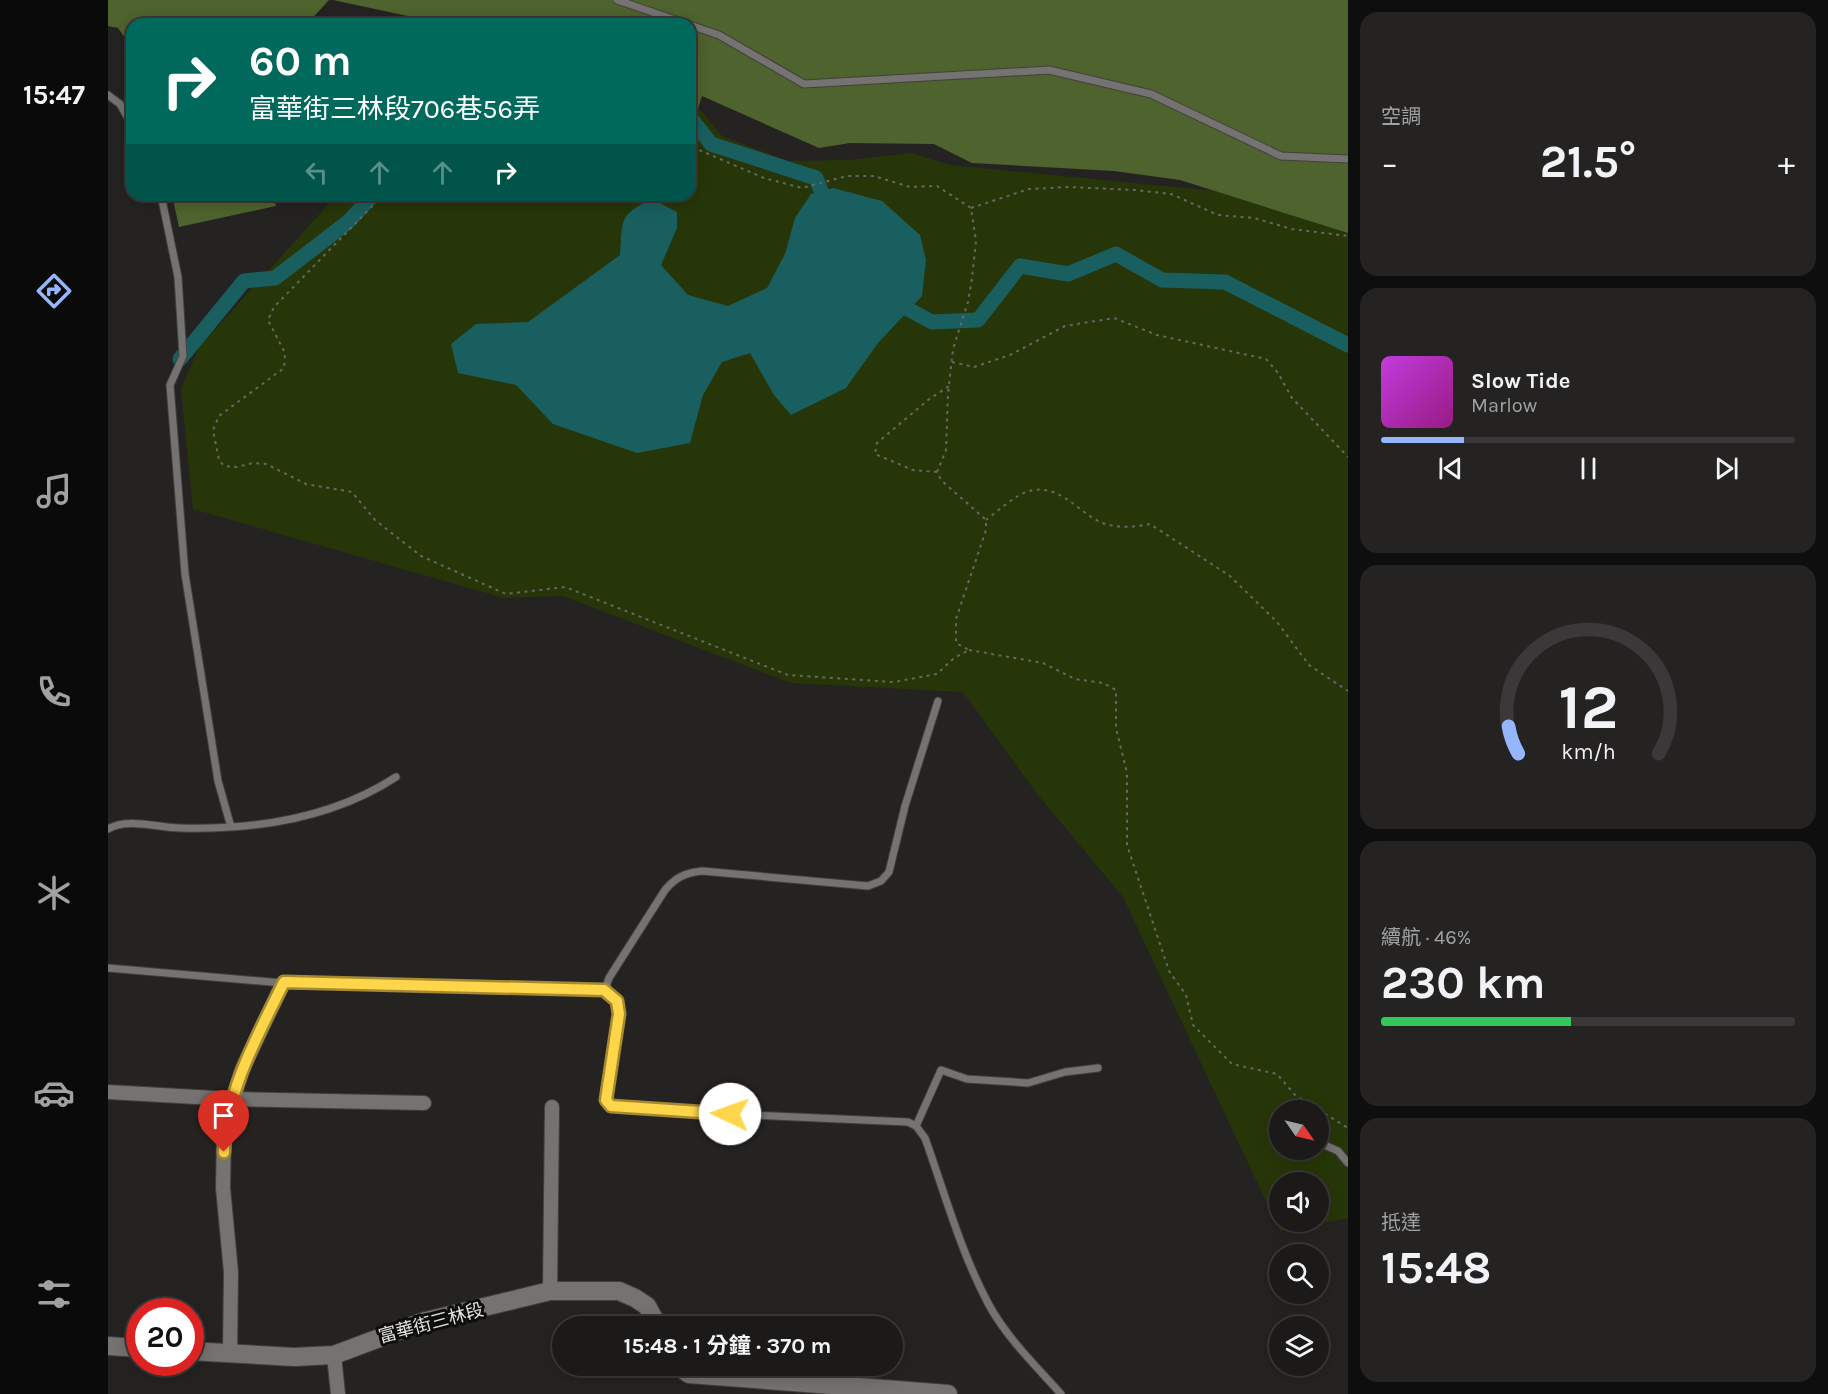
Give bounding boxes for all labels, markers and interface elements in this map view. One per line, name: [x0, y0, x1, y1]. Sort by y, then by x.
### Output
text: 60 m: [249, 36, 352, 86]
icon: right: [150, 42, 228, 120]
text: 15:47: [23, 79, 85, 111]
text: 富華街三林段706巷56弄: [249, 93, 540, 125]
text: 空調: [1381, 105, 1421, 128]
text: 21.5°: [1540, 136, 1636, 188]
text: −: [1381, 144, 1398, 182]
text: +: [1778, 144, 1795, 182]
icon: left: [300, 156, 333, 189]
icon: ahead: [363, 156, 396, 189]
icon: ahead: [426, 156, 459, 189]
icon: right: [489, 156, 522, 189]
icon: directions: [33, 270, 75, 312]
text: Slow Tide: [1471, 368, 1571, 394]
text: Marlow: [1471, 394, 1537, 417]
icon: previous: [1434, 452, 1467, 485]
icon: pause: [1572, 452, 1605, 485]
icon: next: [1710, 452, 1743, 485]
icon: music: [33, 470, 75, 512]
icon: phone: [33, 671, 75, 713]
text: 12: [1558, 671, 1618, 744]
text: km/h: [1561, 739, 1615, 764]
icon: climate: [33, 872, 75, 914]
text: 續航 · 46%: [1381, 926, 1471, 949]
text: 230 km: [1381, 957, 1545, 1009]
icon: car: [33, 1072, 75, 1114]
position arrow: [698, 1082, 762, 1146]
pin: [198, 1090, 249, 1152]
icon: arrive: [207, 1099, 240, 1132]
north arrow: [1269, 1100, 1329, 1160]
map controls: [1269, 1100, 1329, 1376]
button: sound: [1269, 1172, 1329, 1232]
text: 抵達: [1381, 1211, 1421, 1234]
text: 15:48: [1381, 1242, 1491, 1294]
button: search: [1269, 1244, 1329, 1304]
icon: filters: [33, 1273, 75, 1315]
speed limit sign: 20: [126, 1298, 204, 1376]
street label: 富華街三林段: [376, 1298, 486, 1348]
button: layers: [1269, 1316, 1329, 1376]
text: 15:48 · 1 分鐘 · 370 m: [623, 1333, 832, 1359]

